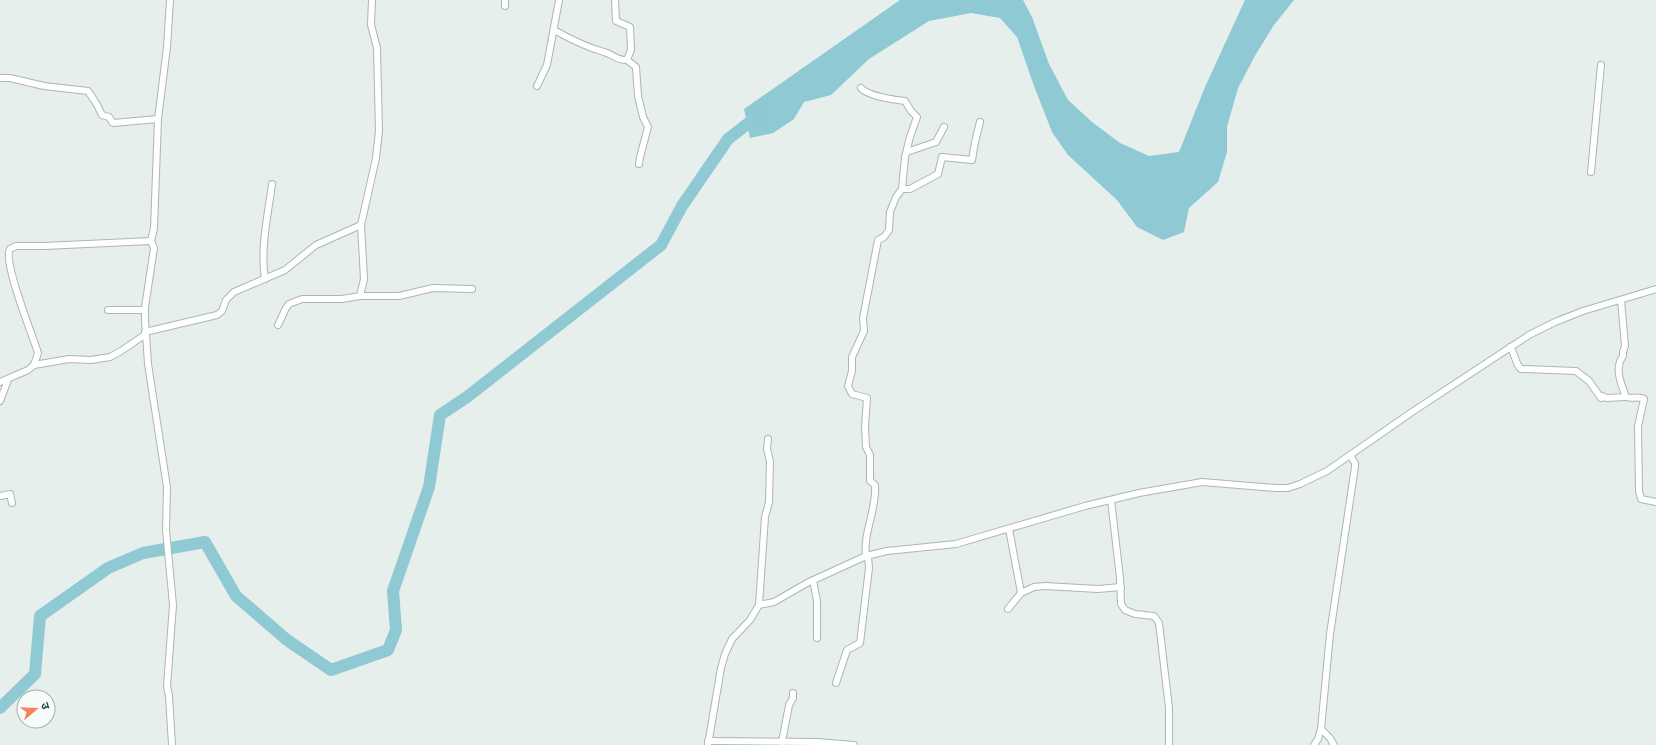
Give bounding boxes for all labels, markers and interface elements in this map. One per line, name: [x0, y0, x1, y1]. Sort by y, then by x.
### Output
north arrow: [16, 689, 56, 729]
text: उ: [38, 701, 52, 712]

